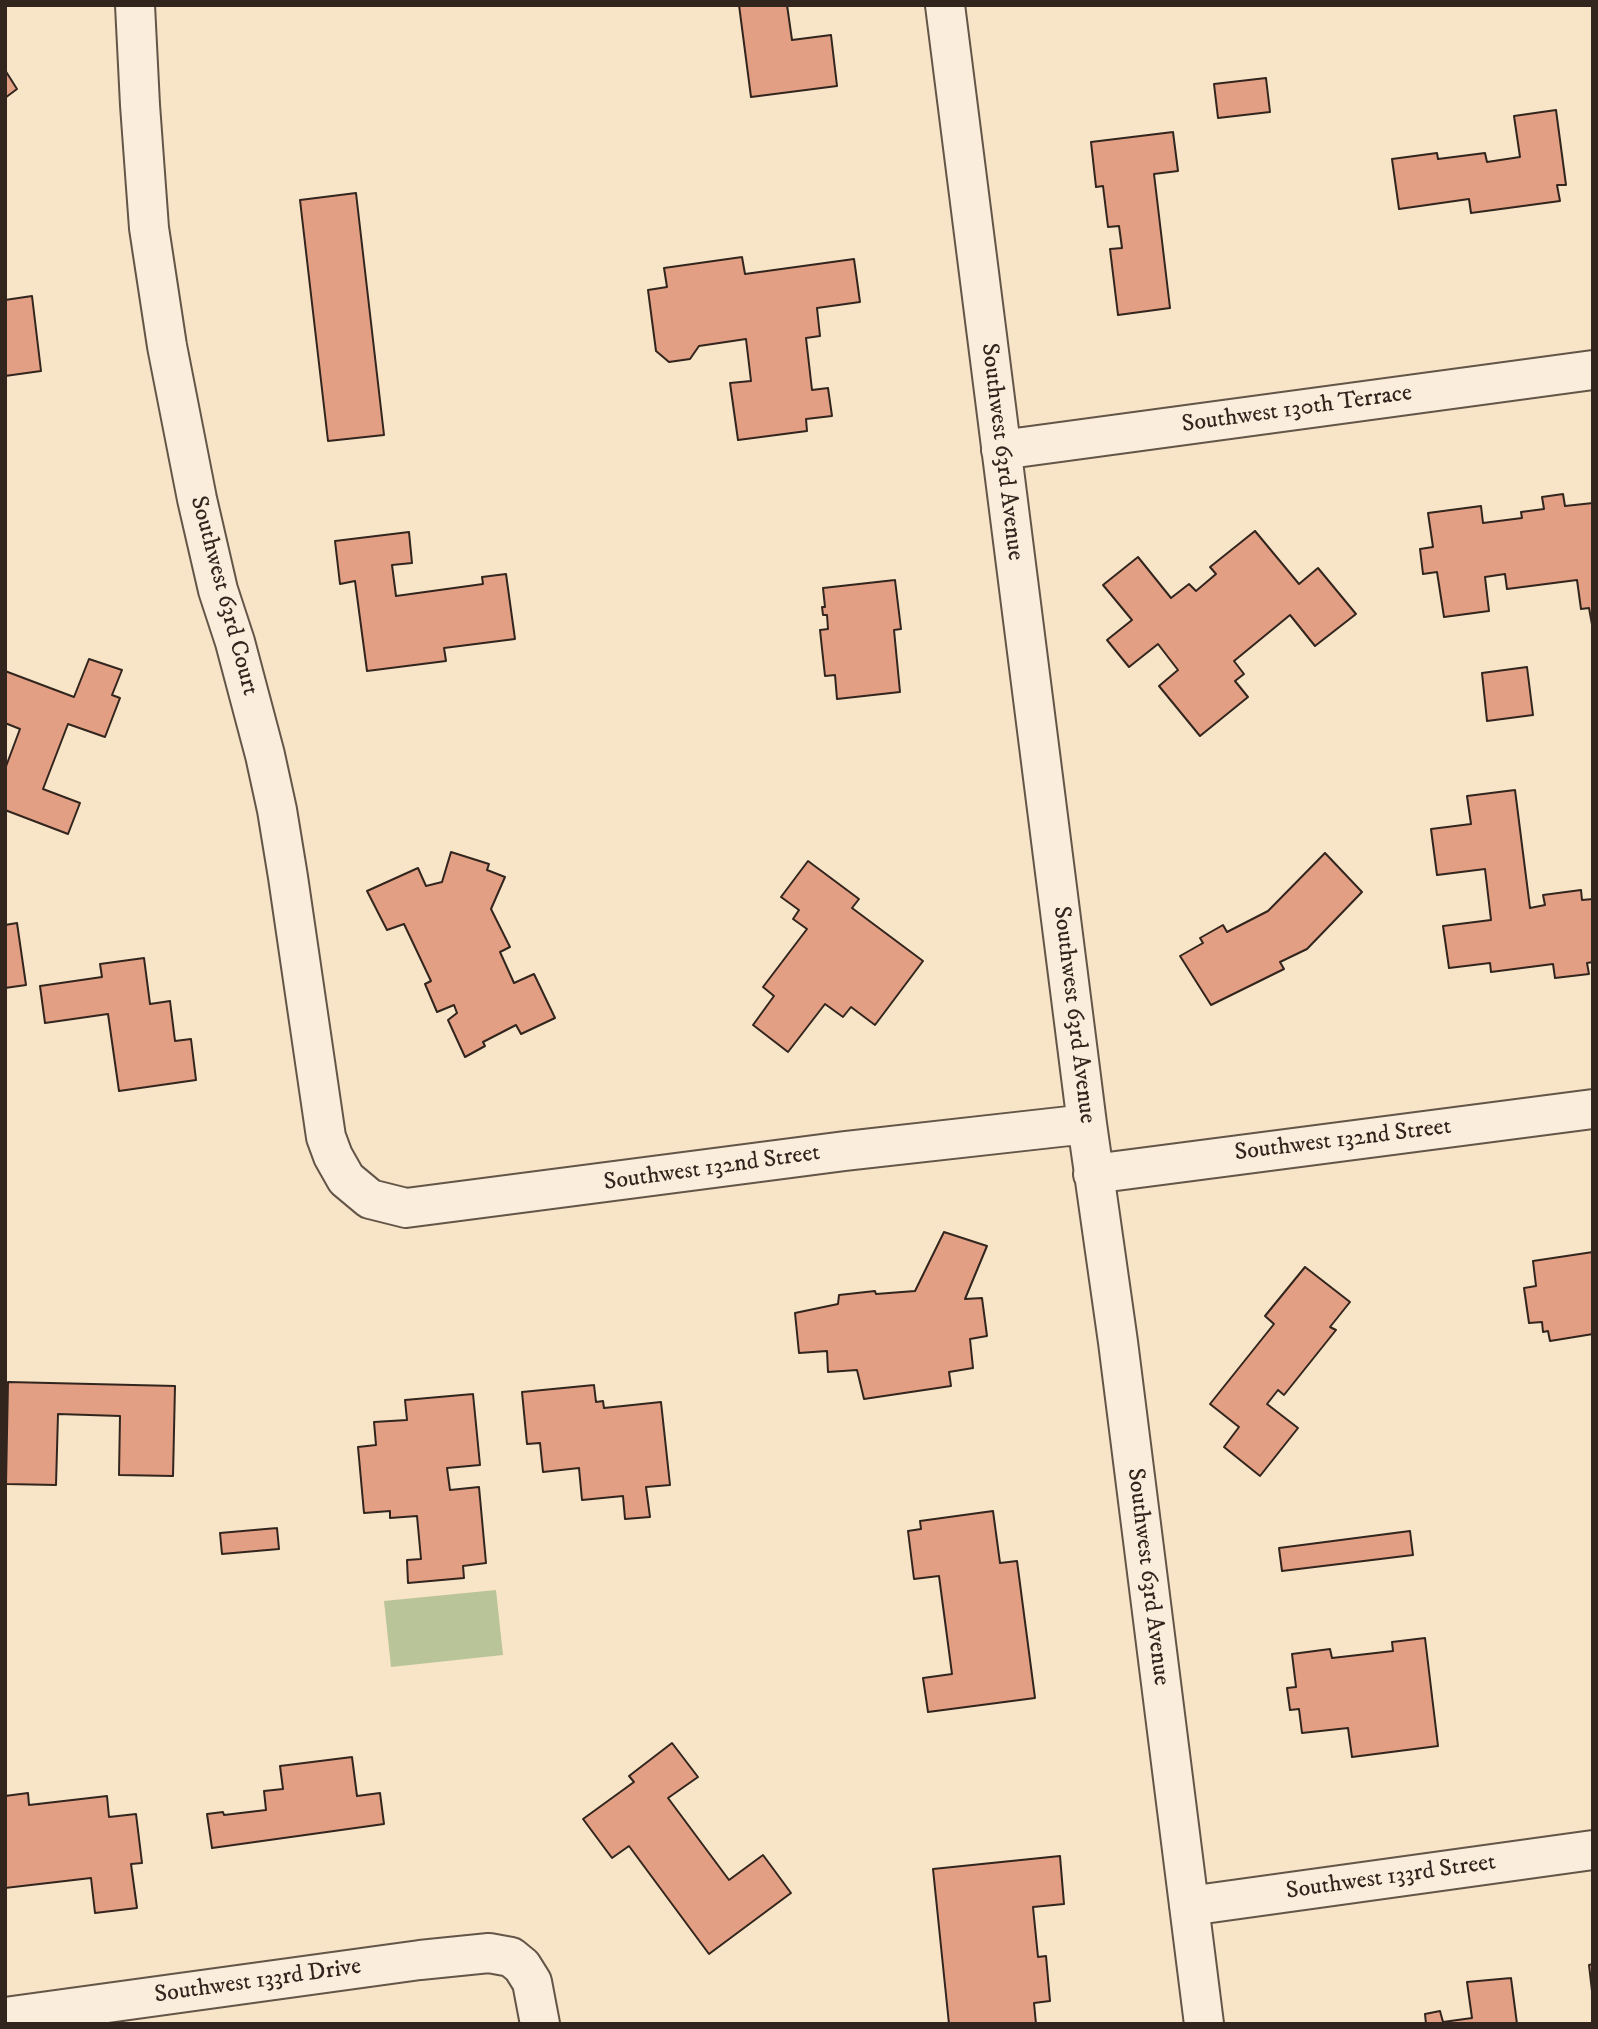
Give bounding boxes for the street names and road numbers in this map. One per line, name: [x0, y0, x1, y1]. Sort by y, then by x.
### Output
street label: Southwest 63rd Avenue: [973, 342, 1029, 562]
street label: Southwest 130th Terrace: [1180, 380, 1414, 440]
street label: Southwest 63rd Court: [183, 493, 263, 699]
street label: Southwest 63rd Avenue: [1045, 905, 1101, 1125]
street label: Southwest 132nd Street: [1233, 1113, 1453, 1169]
street label: Southwest 132nd Street: [602, 1140, 822, 1198]
street label: Southwest 63rd Avenue: [1119, 1467, 1175, 1687]
street label: Southwest 133rd Street: [1284, 1849, 1498, 1907]
street label: Southwest 133rd Drive: [153, 1953, 363, 2011]

